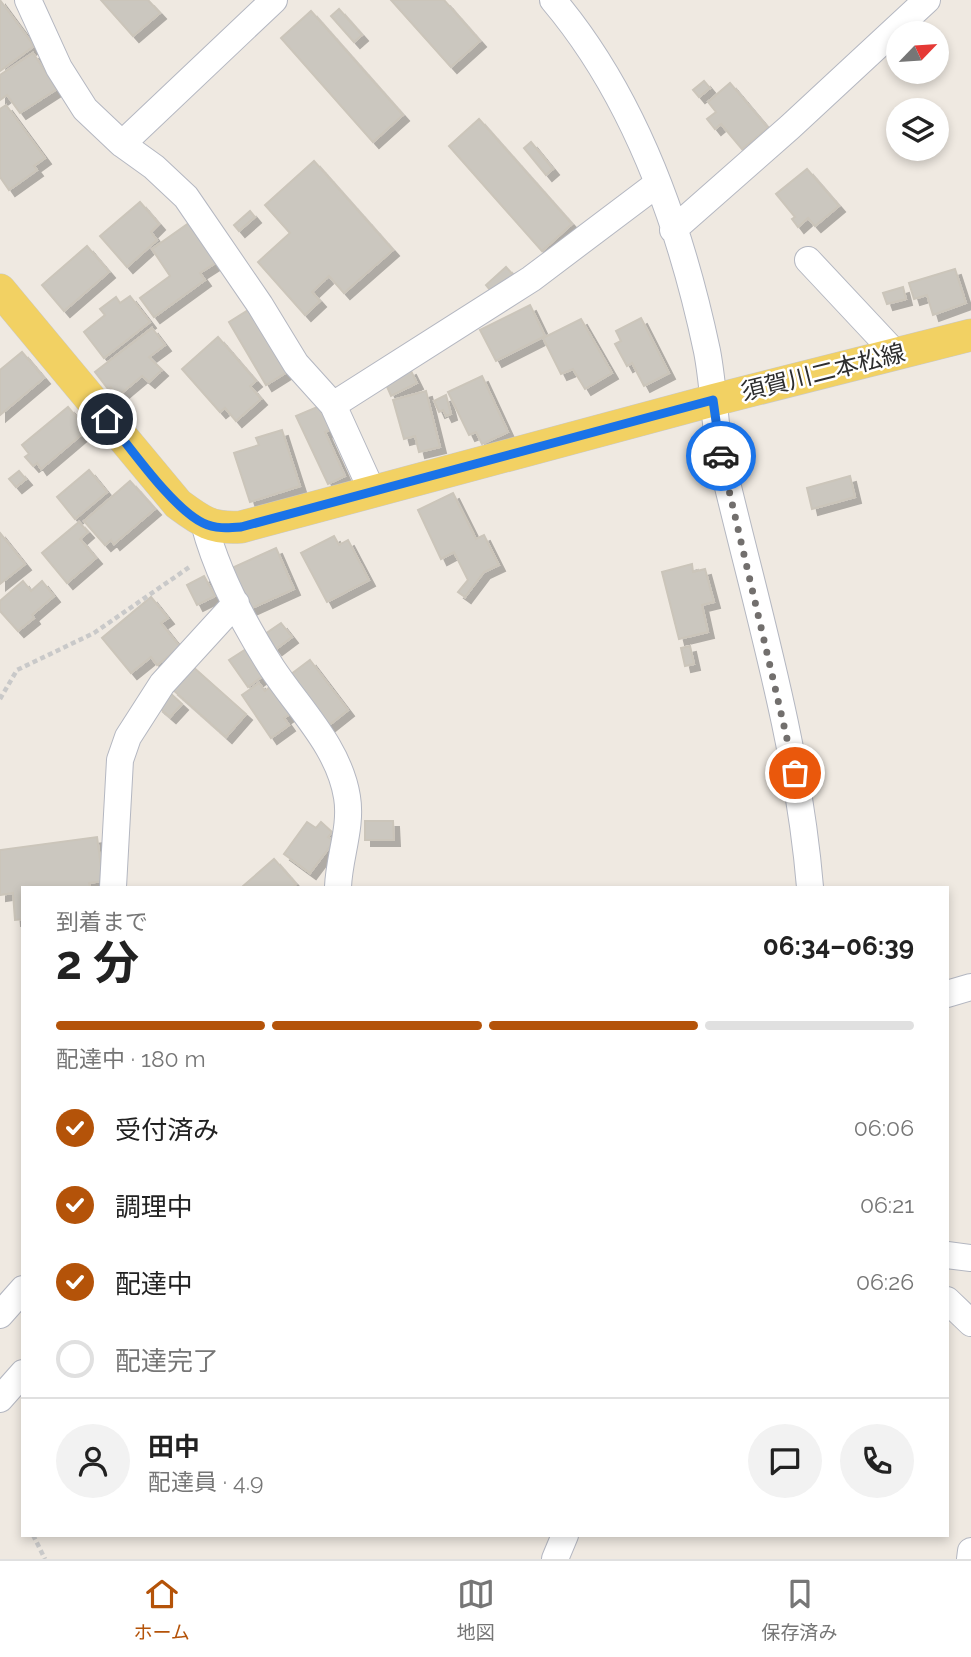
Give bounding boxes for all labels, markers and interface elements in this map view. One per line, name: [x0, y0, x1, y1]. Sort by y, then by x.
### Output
north arrow: [886, 21, 948, 84]
map controls: [886, 21, 949, 161]
button: layers: [886, 98, 949, 161]
street label: 須賀川二本松線: [738, 338, 908, 406]
pin: [77, 389, 137, 449]
icon: home: [88, 400, 126, 438]
courier: [686, 421, 756, 491]
icon: car: [702, 437, 740, 475]
pin: [765, 743, 825, 803]
icon: bag: [776, 754, 814, 792]
text: 到着まで: [56, 908, 148, 935]
text: 06:34–06:39: [763, 931, 914, 961]
text: 2 分: [56, 936, 139, 990]
text: 配達中 · 180 m: [56, 1045, 206, 1072]
icon: check: [56, 1109, 94, 1147]
text: 06:06: [854, 1114, 914, 1141]
text: 受付済み: [115, 1115, 219, 1145]
icon: check: [56, 1186, 94, 1224]
text: 06:21: [860, 1191, 914, 1218]
text: 調理中: [115, 1192, 193, 1222]
icon: check: [56, 1263, 94, 1301]
text: 06:26: [856, 1268, 914, 1295]
text: 配達中: [115, 1269, 193, 1299]
text: 配達完了: [115, 1346, 219, 1376]
button: person: [56, 1424, 130, 1498]
button: chat: [748, 1424, 822, 1498]
button: phone: [840, 1424, 914, 1498]
text: 田中: [148, 1432, 200, 1462]
text: 配達員 · 4.9: [148, 1468, 263, 1495]
tab: ホーム: [133, 1575, 190, 1644]
tab: 地図: [457, 1575, 495, 1644]
tab: 保存済み: [762, 1575, 838, 1644]

